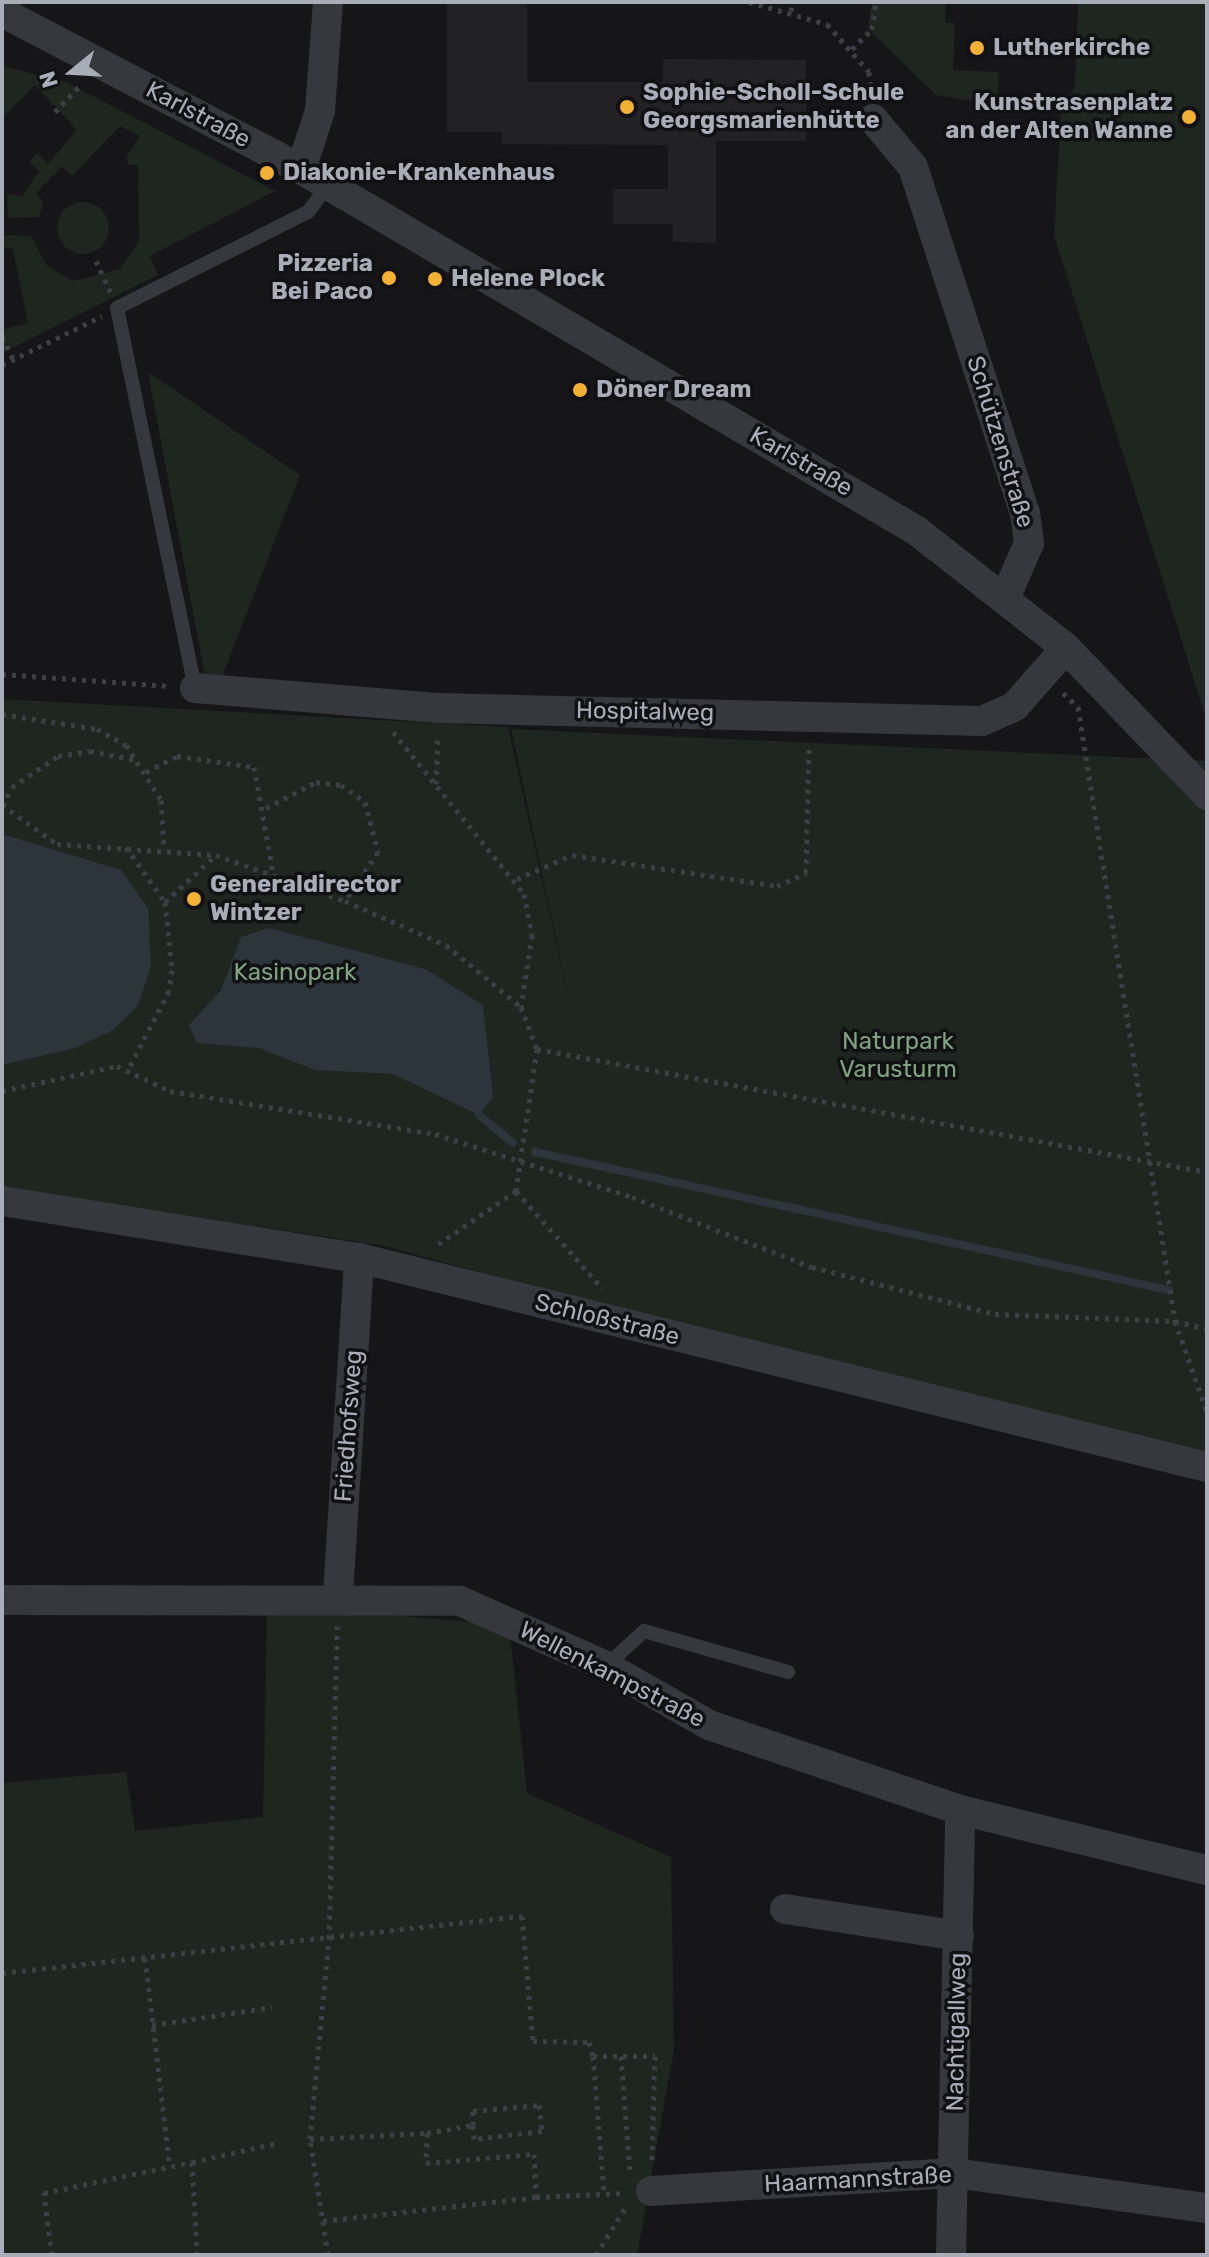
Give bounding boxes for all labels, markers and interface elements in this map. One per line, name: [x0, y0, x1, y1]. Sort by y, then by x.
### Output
north arrow: [32, 32, 112, 112]
place label: Lutherkirche: [993, 34, 1150, 62]
marker: Lutherkirche: [968, 39, 986, 57]
text: N: [33, 68, 64, 91]
street label: Karlstraße: [141, 76, 255, 154]
place label: Sophie-Scholl-Schule Georgsmarienhütte: [643, 79, 904, 135]
place label: Kunstrasenplatz an der Alten Wanne: [944, 89, 1173, 145]
marker: Sophie-Scholl-Schule Georgsmarienhütte: [618, 98, 636, 116]
marker: Kunstrasenplatz an der Alten Wanne: [1180, 108, 1198, 126]
place label: Diakonie-Krankenhaus: [283, 159, 555, 187]
marker: Diakonie-Krankenhaus: [258, 164, 276, 182]
place label: Pizzeria Bei Paco: [271, 250, 373, 306]
place label: Helene Plock: [451, 265, 605, 293]
marker: Pizzeria Bei Paco: [380, 269, 398, 287]
marker: Helene Plock: [426, 270, 444, 288]
street label: Schützenstraße: [960, 353, 1040, 531]
place label: Döner Dream: [596, 376, 752, 404]
marker: Döner Dream: [571, 381, 589, 399]
street label: Karlstraße: [745, 421, 857, 503]
street label: Hospitalweg: [576, 696, 714, 728]
place label: Generaldirector Wintzer: [210, 871, 401, 927]
marker: Generaldirector Wintzer: [185, 890, 203, 908]
park label: Kasinopark: [234, 959, 356, 987]
park label: Naturpark Varusturm: [839, 1028, 957, 1084]
street label: Schloßstraße: [532, 1288, 682, 1352]
street label: Friedhofsweg: [329, 1349, 369, 1503]
street label: Wellenkampstraße: [514, 1616, 710, 1734]
street label: Nachtigallweg: [941, 1952, 973, 2112]
street label: Haarmannstraße: [763, 2161, 953, 2199]

